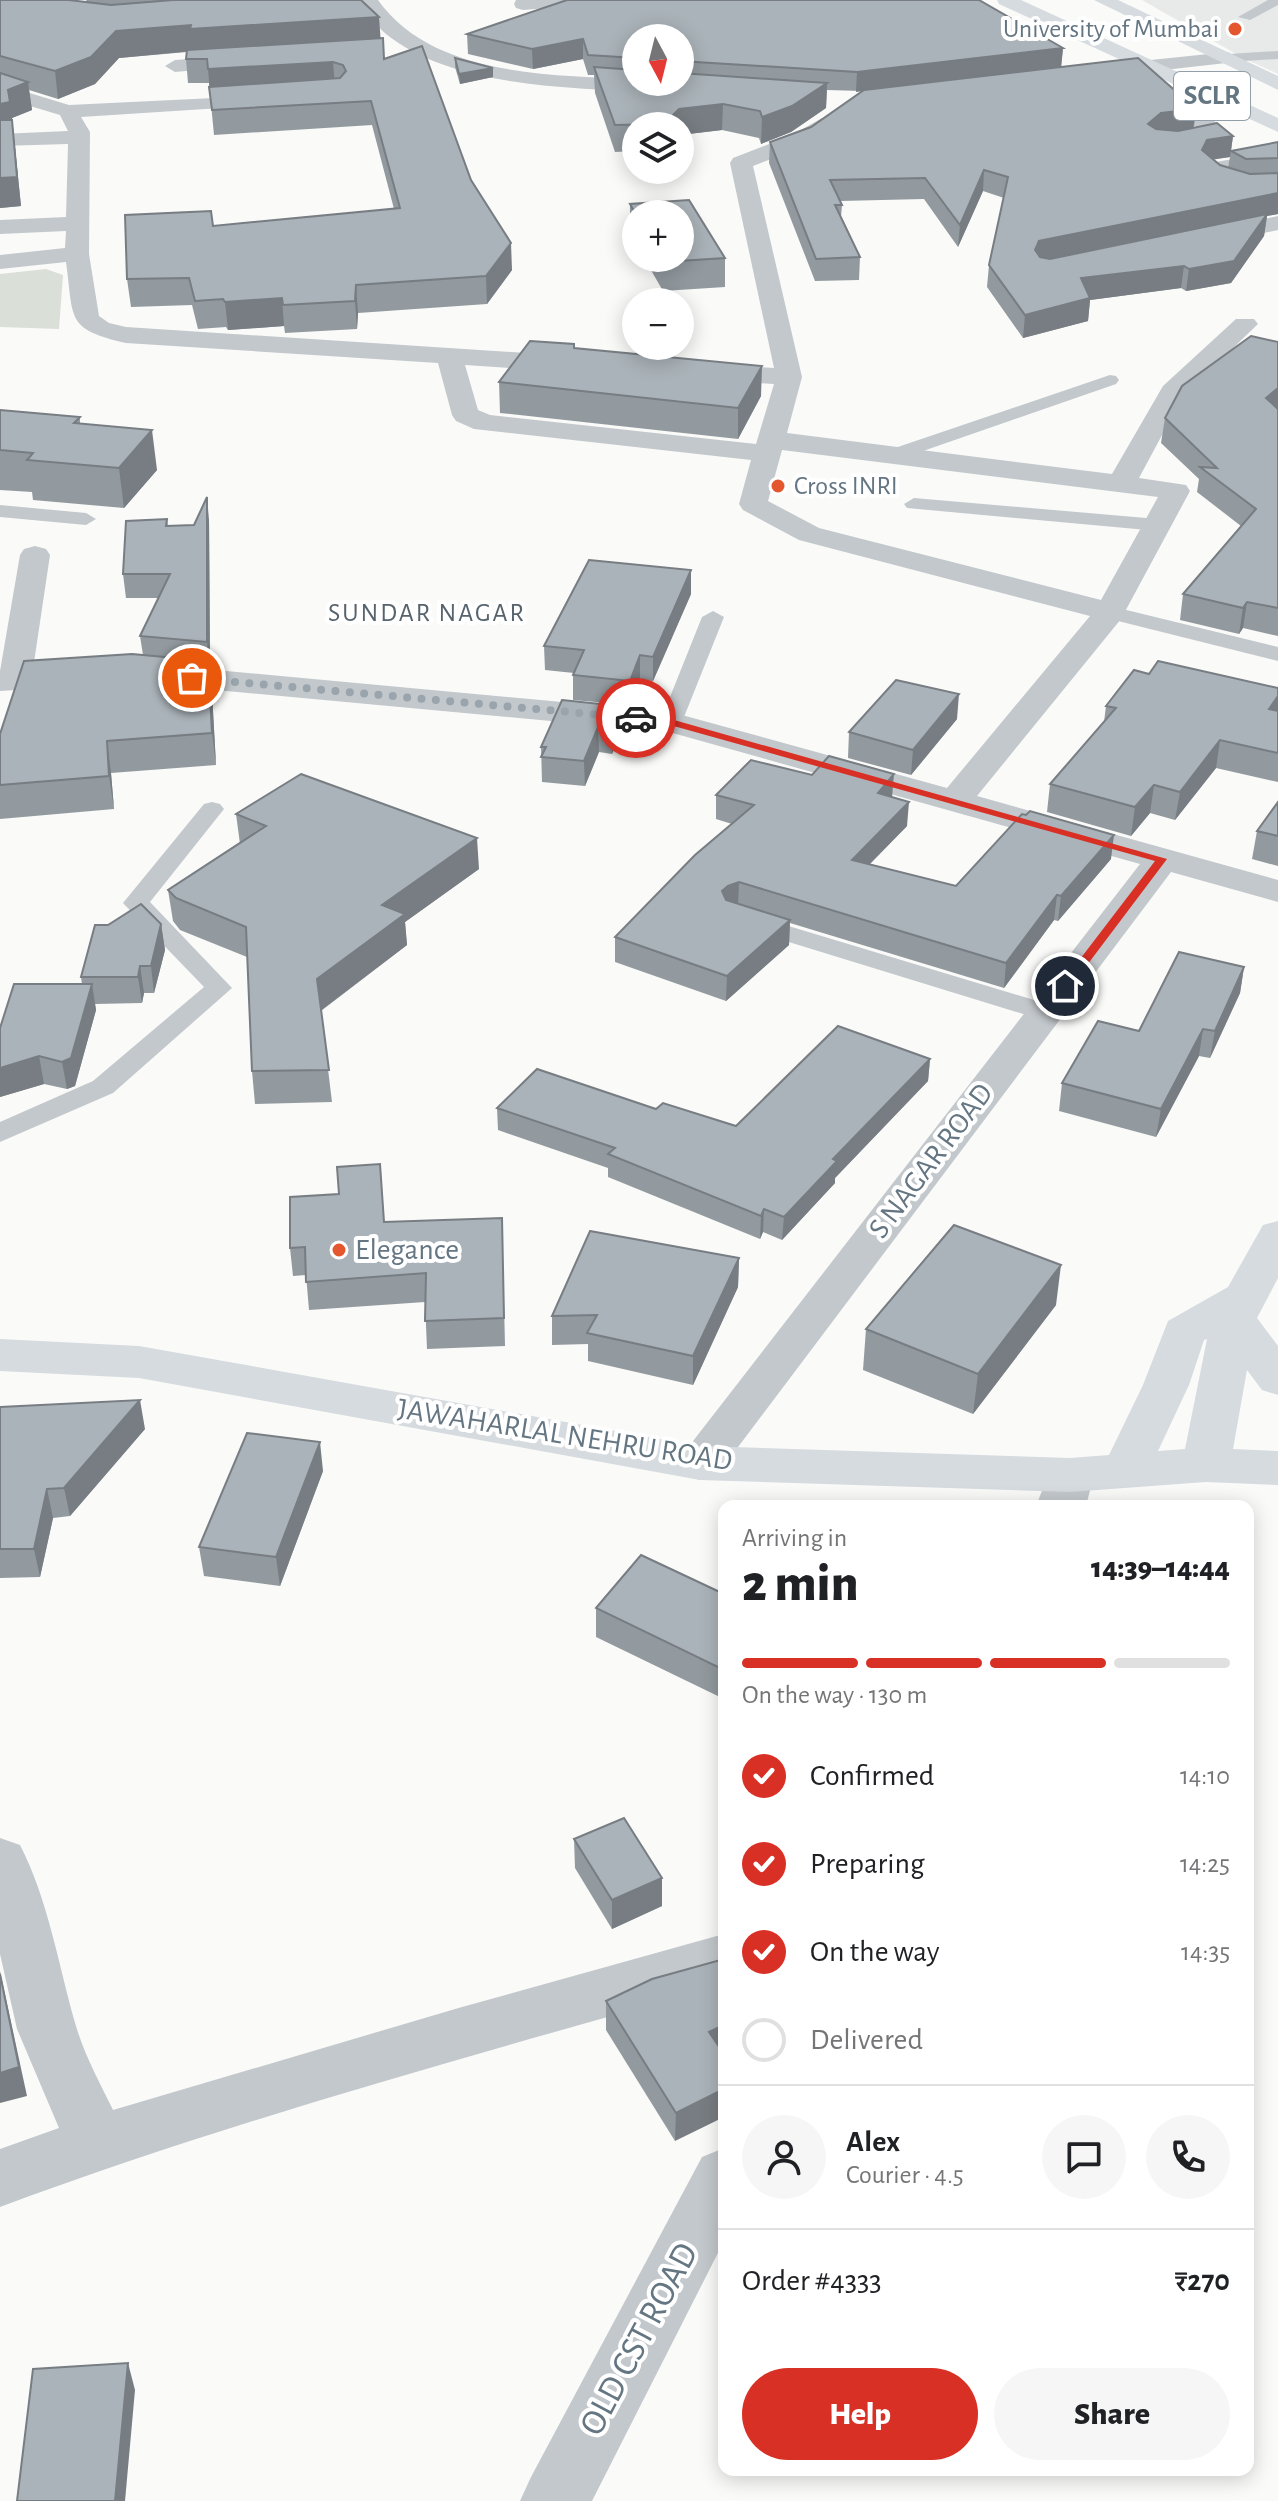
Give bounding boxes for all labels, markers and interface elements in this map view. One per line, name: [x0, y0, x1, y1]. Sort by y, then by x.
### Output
place label: University of Mumbai: [1003, 16, 1219, 42]
marker: University of Mumbai: [1226, 20, 1244, 38]
north arrow: [622, 24, 694, 96]
map controls: [622, 24, 694, 360]
road number: SCLR: [1174, 72, 1250, 120]
button: layers: [622, 112, 694, 184]
button: +: [622, 200, 694, 272]
button: −: [622, 288, 694, 360]
place label: Cross INRI: [794, 473, 898, 499]
marker: Cross INRI: [769, 477, 787, 495]
district label: SUNDAR NAGAR: [328, 600, 526, 626]
pin: [158, 644, 226, 712]
icon: bag: [170, 656, 214, 700]
courier: [596, 678, 676, 758]
icon: car: [614, 696, 658, 740]
pin: [1031, 952, 1099, 1020]
icon: home: [1043, 964, 1087, 1008]
street label: S NAGAR ROAD: [863, 1078, 999, 1244]
place label: Elegance: [355, 1235, 459, 1265]
marker: Elegance: [330, 1241, 348, 1259]
street label: JAWAHARLAL NEHRU ROAD: [396, 1394, 734, 1476]
text: Arriving in: [742, 1525, 847, 1551]
text: 14:39–14:44: [1091, 1553, 1230, 1583]
text: 2 min: [742, 1558, 858, 1610]
text: On the way · 130 m: [742, 1682, 927, 1708]
icon: check: [742, 1754, 786, 1798]
text: Confirmed: [810, 1761, 934, 1791]
text: 14:10: [1180, 1763, 1230, 1789]
icon: check: [742, 1842, 786, 1886]
text: Preparing: [810, 1849, 925, 1879]
text: 14:25: [1180, 1851, 1230, 1877]
icon: check: [742, 1930, 786, 1974]
text: On the way: [810, 1937, 939, 1967]
text: 14:35: [1181, 1939, 1230, 1965]
text: Delivered: [810, 2025, 923, 2055]
button: person: [742, 2115, 826, 2199]
button: chat: [1042, 2115, 1126, 2199]
button: phone: [1146, 2115, 1230, 2199]
text: Alex: [846, 2127, 900, 2157]
text: Courier · 4.5: [846, 2162, 964, 2188]
street label: OLD CST ROAD: [573, 2237, 705, 2441]
text: Order #4333: [742, 2266, 882, 2296]
text: ₹270: [1175, 2266, 1230, 2296]
button: Help: [742, 2368, 978, 2460]
button: Share: [994, 2368, 1230, 2460]

